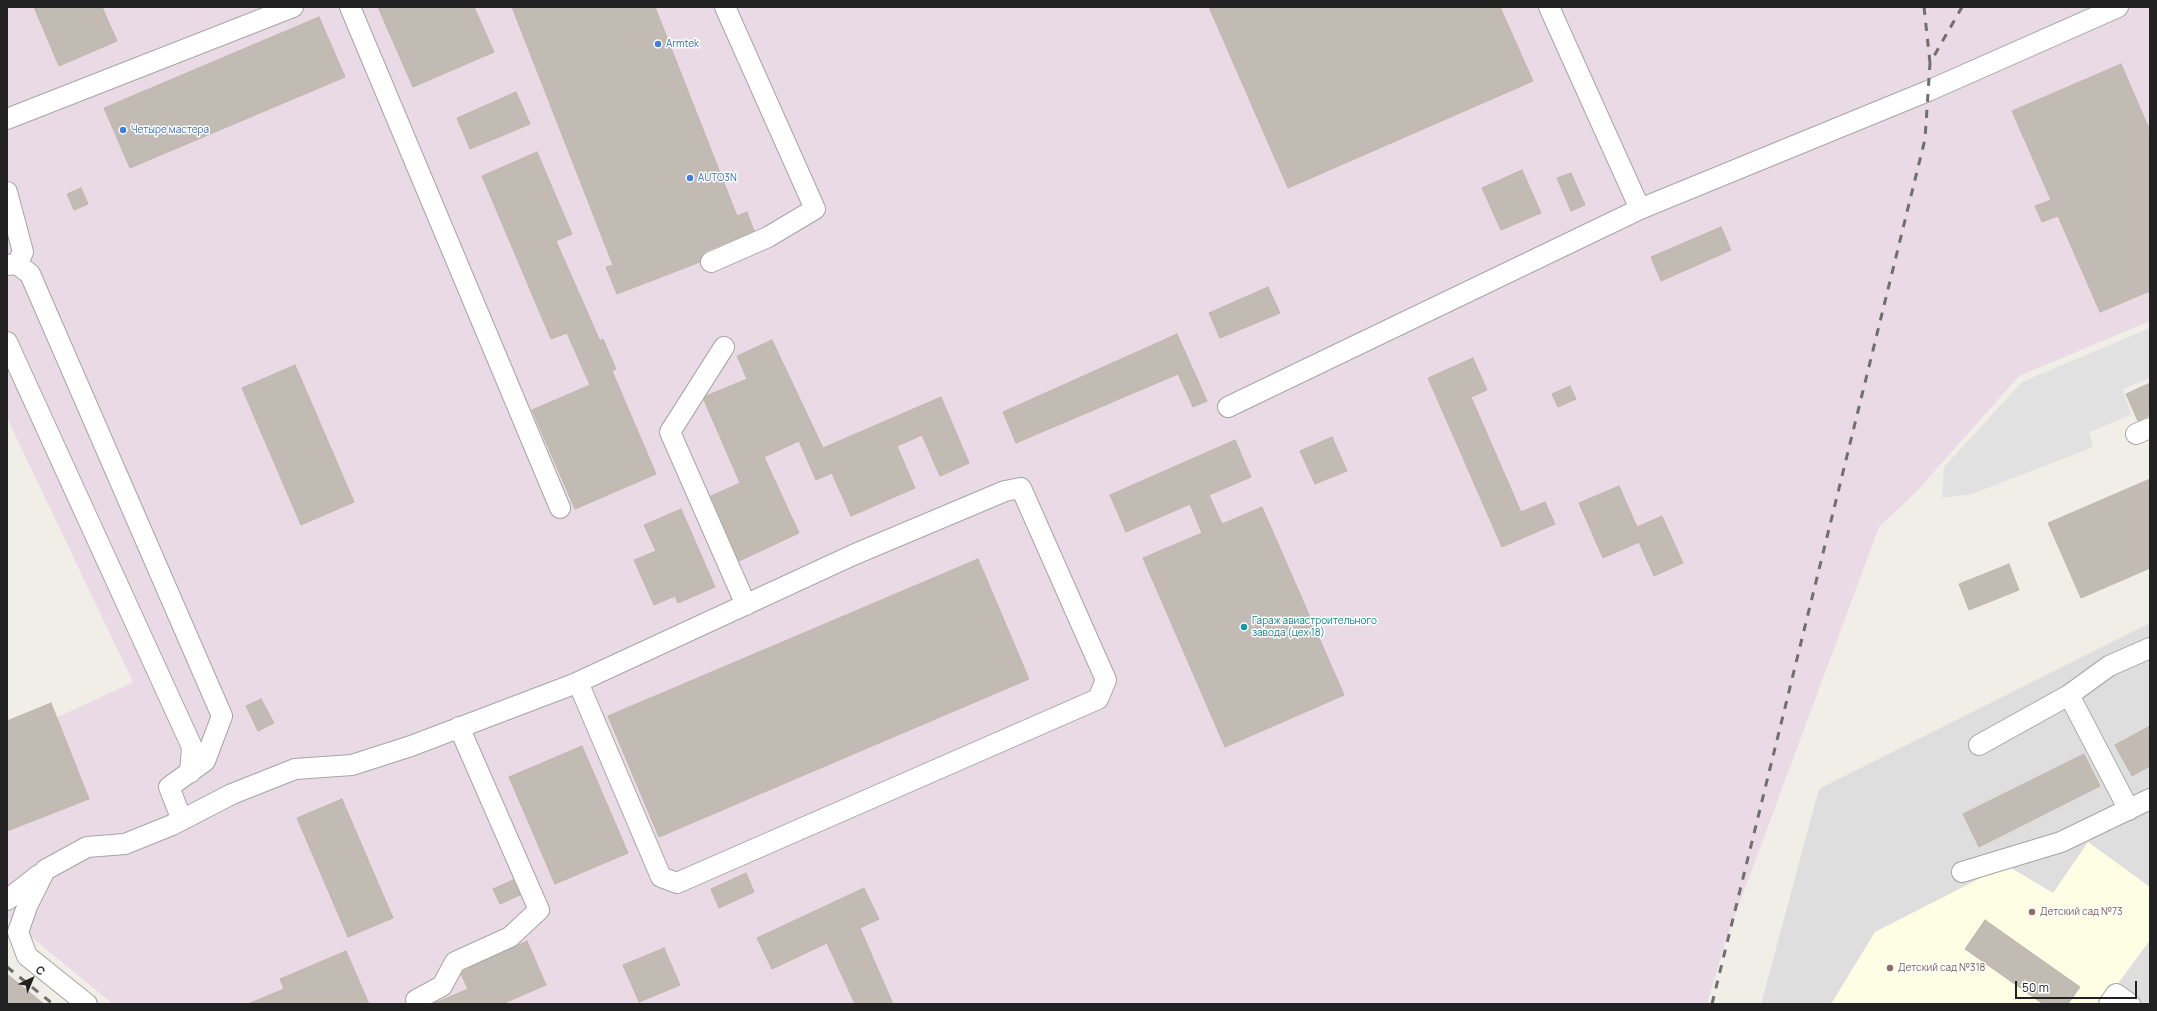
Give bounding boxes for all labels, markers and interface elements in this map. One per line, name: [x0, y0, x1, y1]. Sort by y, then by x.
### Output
place label: Armtek: [666, 38, 699, 50]
marker: Armtek: [653, 39, 663, 49]
place label: Четыре мастера: [131, 124, 209, 136]
marker: Четыре мастера: [118, 125, 128, 135]
place label: AUTO3N: [698, 172, 737, 184]
marker: AUTO3N: [685, 173, 695, 183]
place label: Гараж авиастроительного завода (цех 18): [1252, 615, 1377, 638]
marker: Гараж авиастроительного завода (цех 18): [1239, 622, 1249, 632]
place label: Детский сад №73: [2040, 906, 2123, 918]
marker: Детский сад №73: [2027, 907, 2037, 917]
north arrow: [12, 959, 52, 999]
text: С: [33, 962, 49, 978]
place label: Детский сад №318: [1898, 962, 1985, 974]
marker: Детский сад №318: [1885, 963, 1895, 973]
scale bar: [2017, 973, 2139, 999]
text: 50 m: [2022, 979, 2049, 996]

